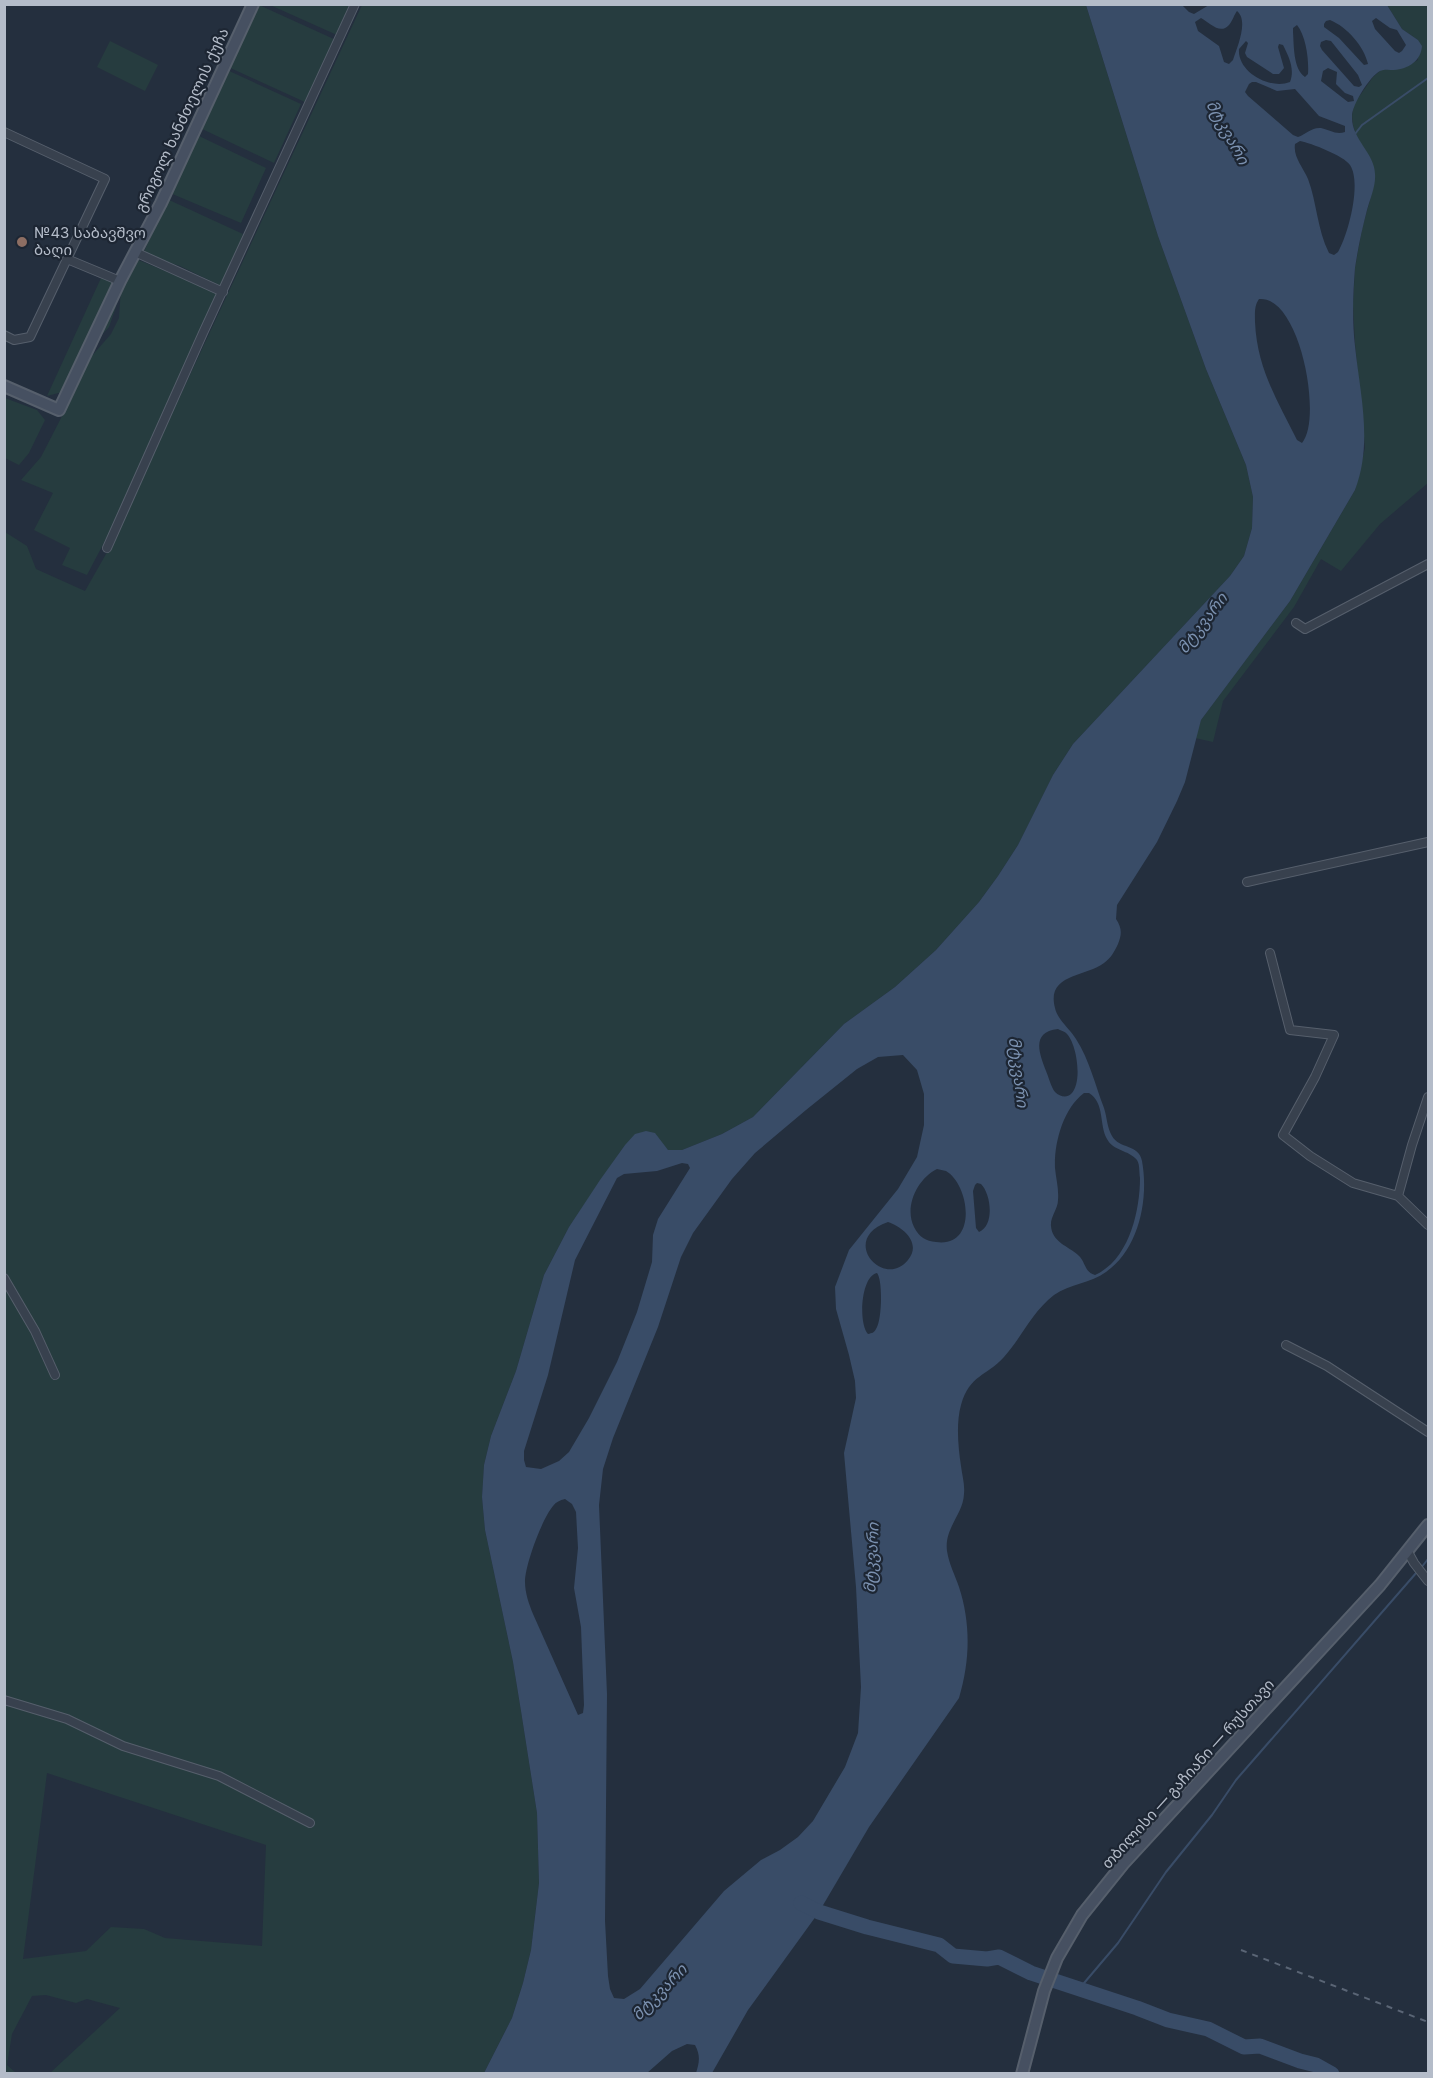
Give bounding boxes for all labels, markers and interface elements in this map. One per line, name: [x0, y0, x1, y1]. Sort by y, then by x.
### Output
street label: გრიგოლ ხანძთელის ქუჩა: [130, 25, 233, 215]
water label: მტკვარი: [1202, 96, 1254, 168]
place label: №43 საბავშვო ბაღი: [34, 223, 146, 259]
marker: №43 საბავშვო ბაღი: [15, 235, 29, 249]
water label: მტკვარი: [1173, 588, 1232, 657]
water label: მტკვარი: [1005, 1036, 1033, 1109]
water label: მტკვარი: [859, 1521, 883, 1594]
street label: თბილისი — გაჩიანი — რუსთავი: [1097, 1675, 1278, 1873]
water label: მტკვარი: [627, 1959, 691, 2024]

